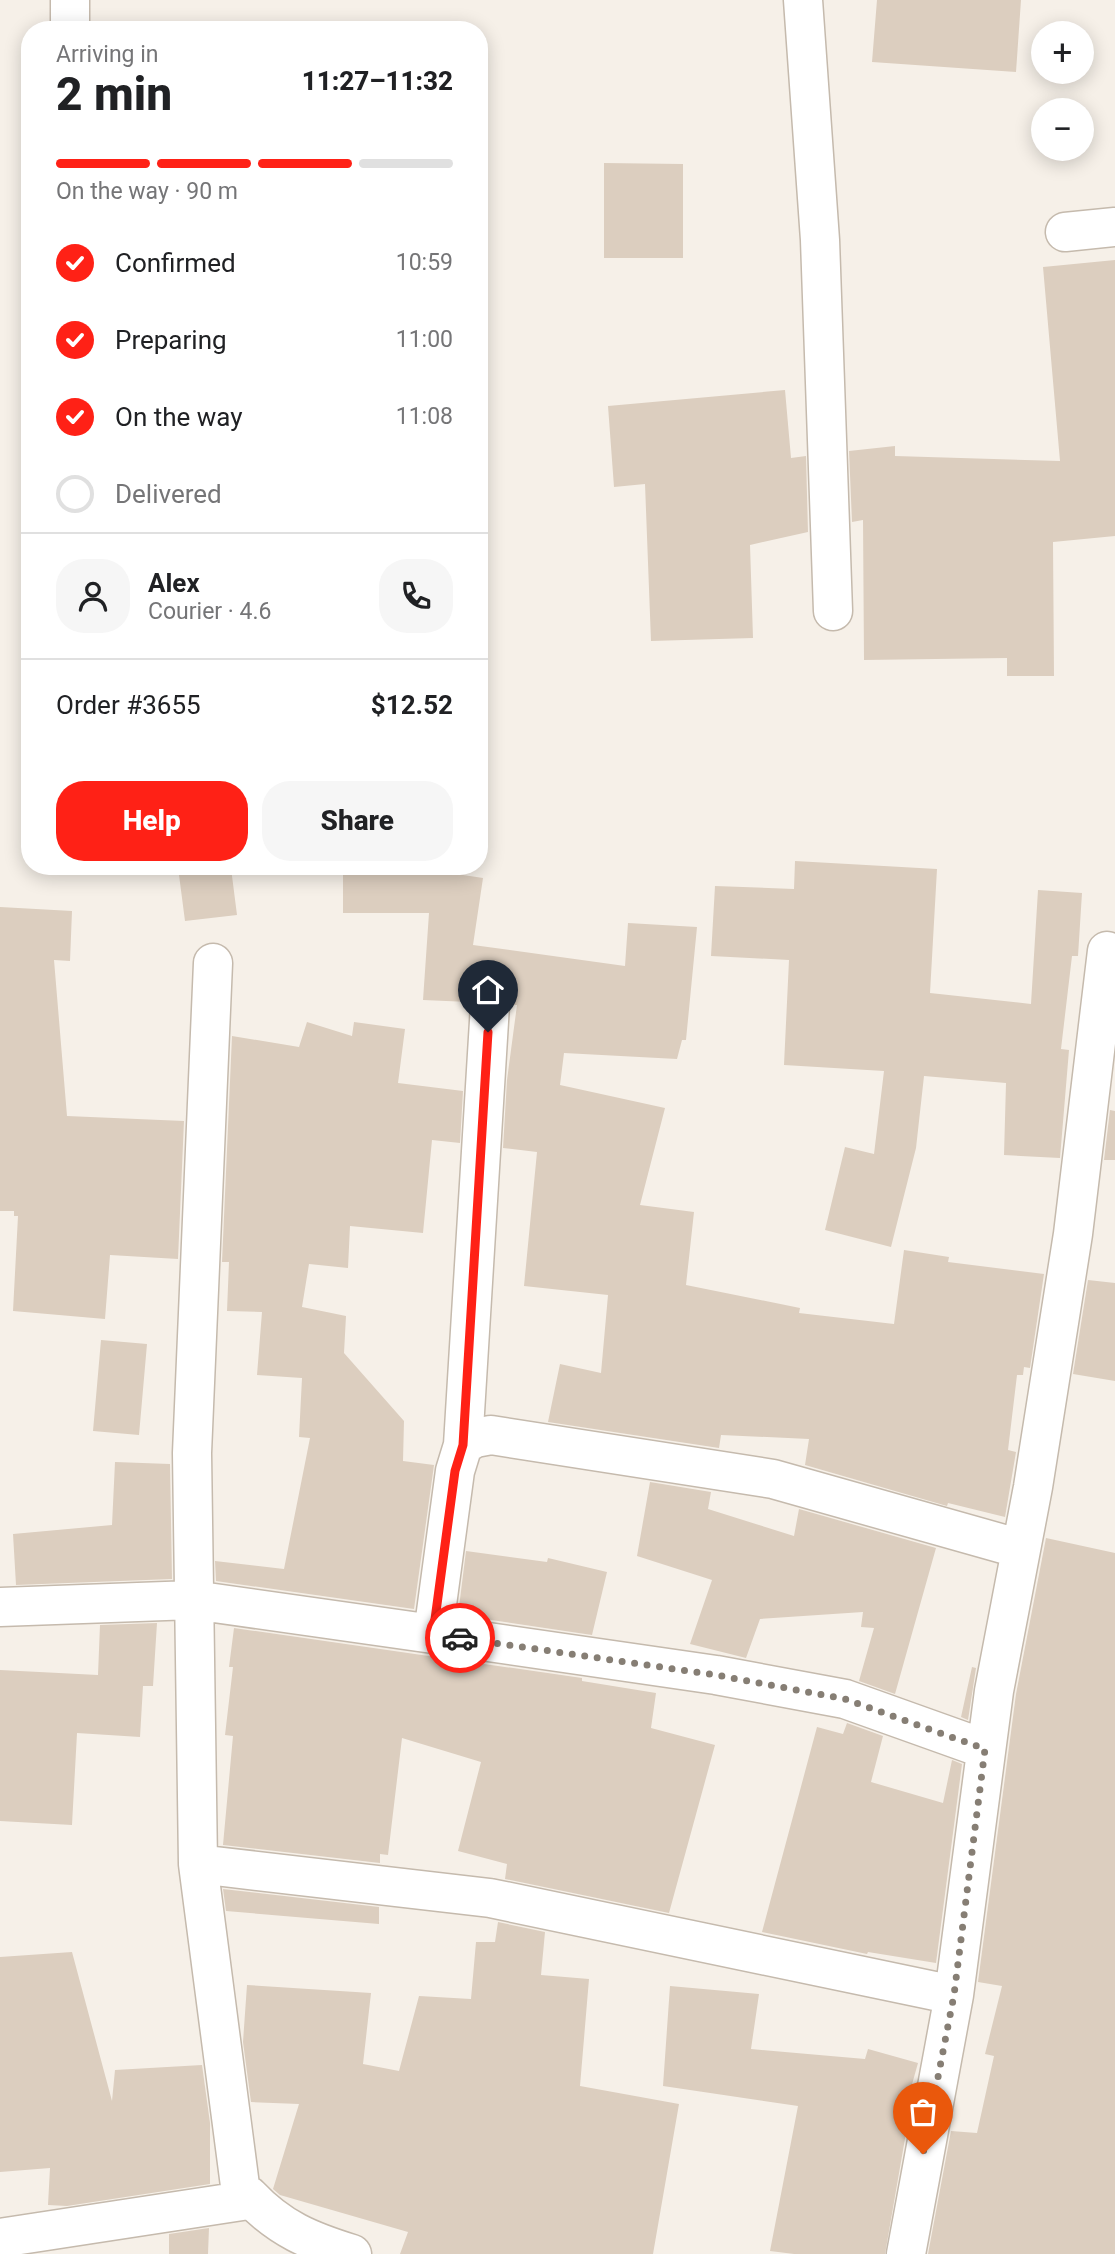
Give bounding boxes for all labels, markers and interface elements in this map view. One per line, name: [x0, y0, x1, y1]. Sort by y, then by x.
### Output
map controls: [1031, 21, 1094, 161]
button: +: [1031, 21, 1094, 84]
text: Arriving in: [56, 41, 159, 68]
text: 11:27–11:32: [302, 66, 453, 96]
text: 2 min: [56, 67, 172, 121]
button: −: [1031, 98, 1094, 161]
text: On the way · 90 m: [56, 178, 238, 205]
icon: check: [56, 244, 94, 282]
text: Confirmed: [115, 248, 236, 278]
text: 10:59: [396, 249, 453, 276]
icon: check: [56, 321, 94, 359]
text: Preparing: [115, 325, 227, 355]
text: 11:00: [396, 326, 453, 353]
icon: check: [56, 398, 94, 436]
text: On the way: [115, 402, 243, 432]
text: 11:08: [396, 403, 453, 430]
text: Delivered: [115, 479, 222, 509]
button: person: [56, 559, 130, 633]
button: phone: [379, 559, 453, 633]
text: Alex: [148, 568, 200, 598]
text: Courier · 4.6: [148, 598, 271, 625]
text: Order #3655: [56, 690, 201, 720]
text: $12.52: [371, 690, 453, 720]
button: Help: [56, 781, 248, 861]
button: Share: [262, 781, 453, 861]
pin: [458, 960, 518, 1032]
icon: home: [469, 971, 507, 1009]
courier: [425, 1603, 495, 1673]
icon: car: [441, 1619, 479, 1657]
pin: [893, 2082, 953, 2154]
icon: bag: [904, 2093, 942, 2131]

